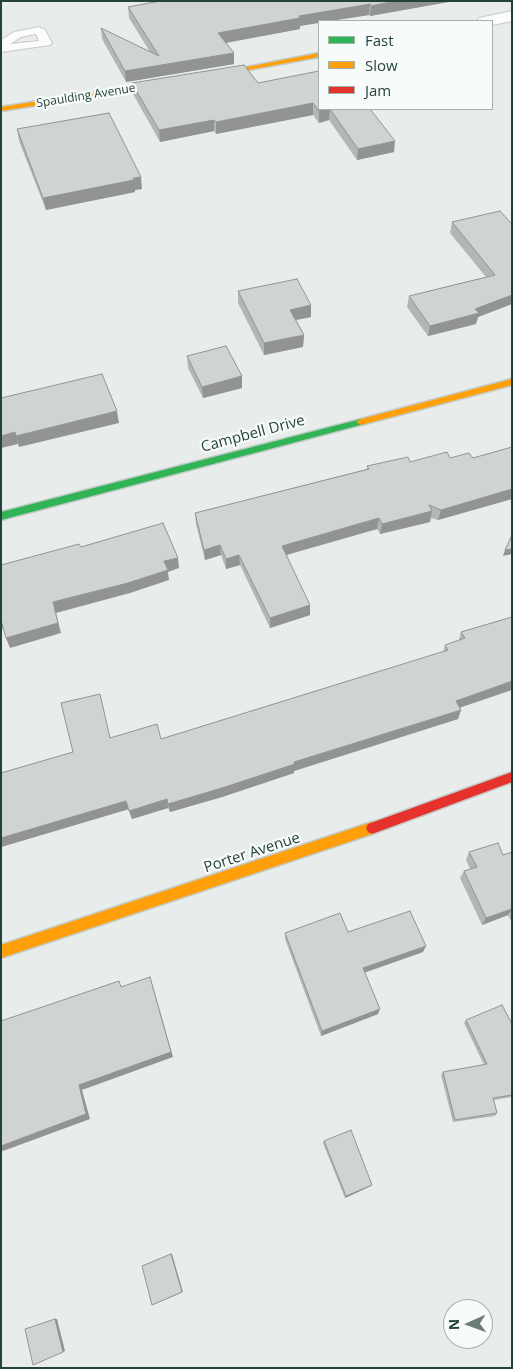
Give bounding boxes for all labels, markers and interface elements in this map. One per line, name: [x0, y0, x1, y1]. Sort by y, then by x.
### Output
legend: [318, 20, 493, 110]
text: Fast: [365, 30, 394, 50]
text: Slow: [365, 55, 398, 75]
text: Jam: [365, 80, 391, 100]
street label: Spaulding Avenue: [35, 81, 137, 111]
street label: Campbell Drive: [199, 412, 307, 456]
street label: Porter Avenue: [202, 829, 302, 877]
north arrow: [443, 1299, 493, 1349]
text: N: [444, 1318, 463, 1331]

